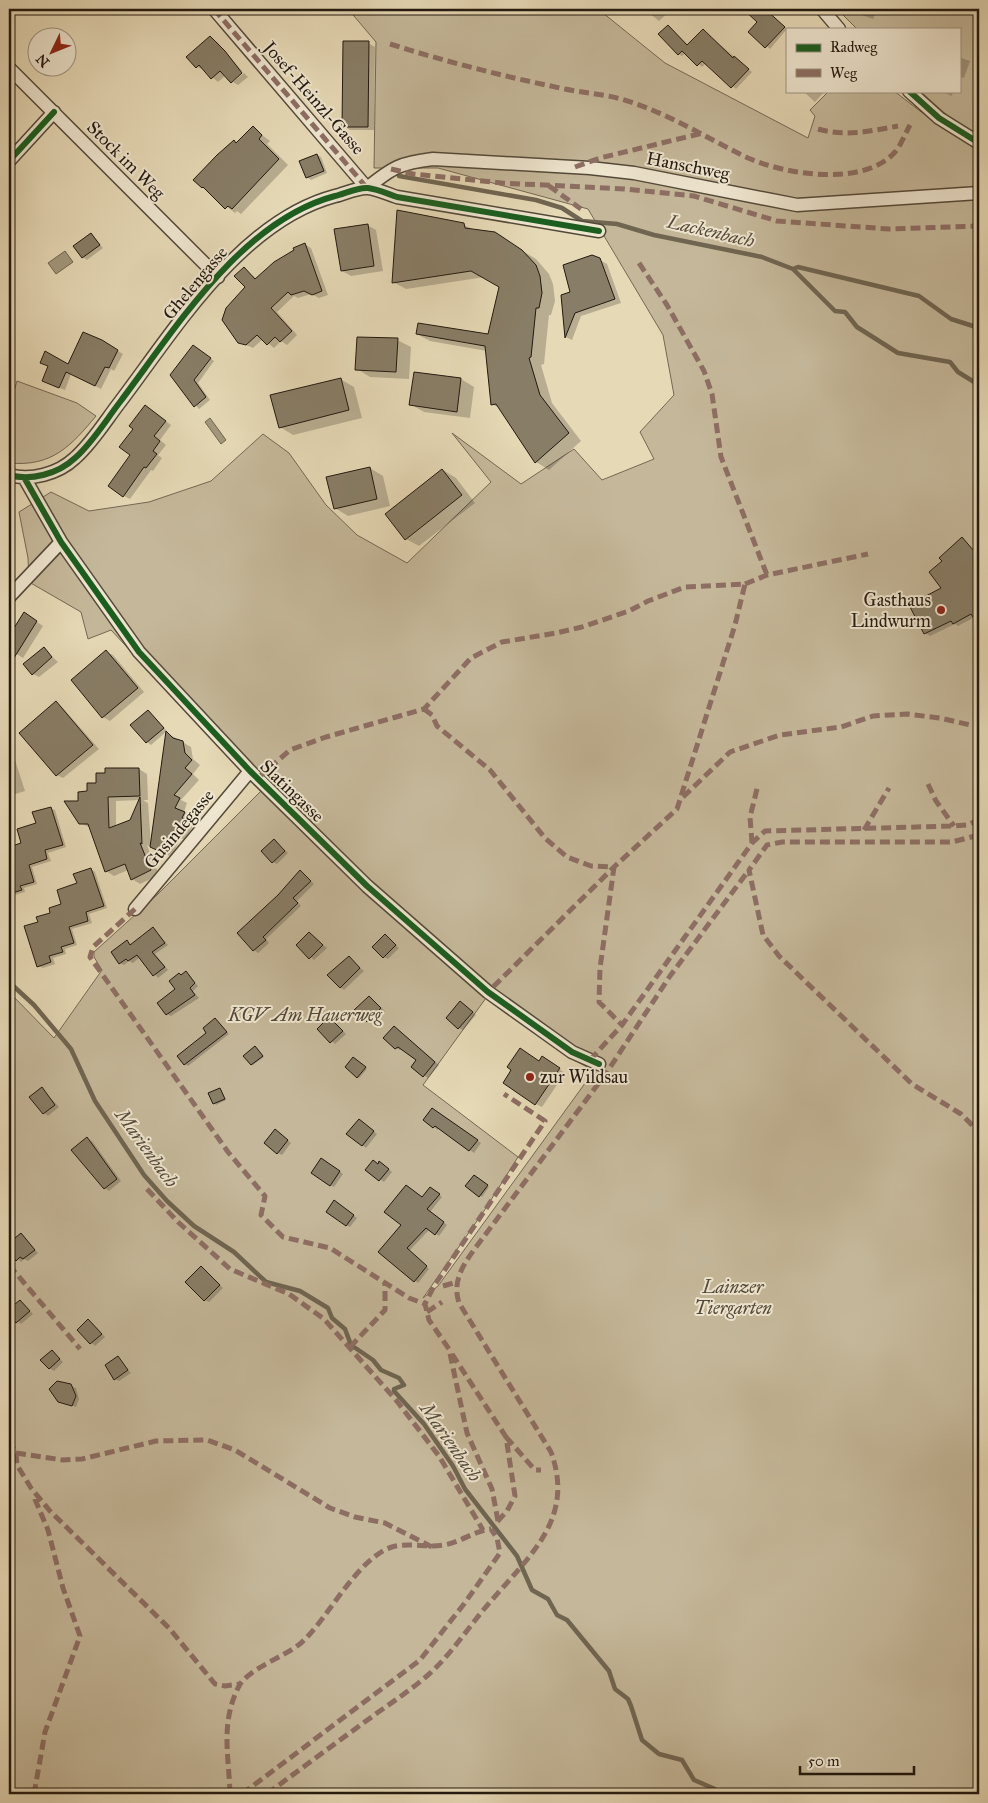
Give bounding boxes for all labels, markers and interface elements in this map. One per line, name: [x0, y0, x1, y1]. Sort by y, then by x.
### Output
north arrow: [28, 28, 78, 78]
legend: [786, 28, 960, 92]
street label: Josef-Heinzl-Gasse: [257, 35, 369, 160]
text: Radweg: [830, 38, 878, 56]
text: N: [33, 50, 53, 71]
text: Weg: [830, 64, 858, 82]
street label: Stock im Weg: [81, 116, 170, 205]
street label: Hanschweg: [644, 147, 732, 186]
water label: Lackenbach: [664, 210, 757, 252]
street label: Ghelengasse: [158, 242, 233, 325]
place label: Gasthaus Lindwurm: [851, 589, 931, 632]
marker: Gasthaus Lindwurm: [935, 604, 947, 616]
street label: Slatingasse: [255, 755, 329, 828]
street label: Gusindegasse: [139, 785, 219, 874]
park label: KGV Am Hauerweg: [227, 1004, 383, 1026]
place label: zur Wildsau: [540, 1066, 629, 1088]
marker: zur Wildsau: [524, 1071, 536, 1083]
water label: Marienbach: [110, 1103, 183, 1192]
park label: Lainzer Tiergarten: [694, 1276, 772, 1319]
water label: Marienbach: [414, 1396, 487, 1486]
scale bar: [800, 1743, 914, 1775]
text: 50 m: [808, 1752, 840, 1770]

